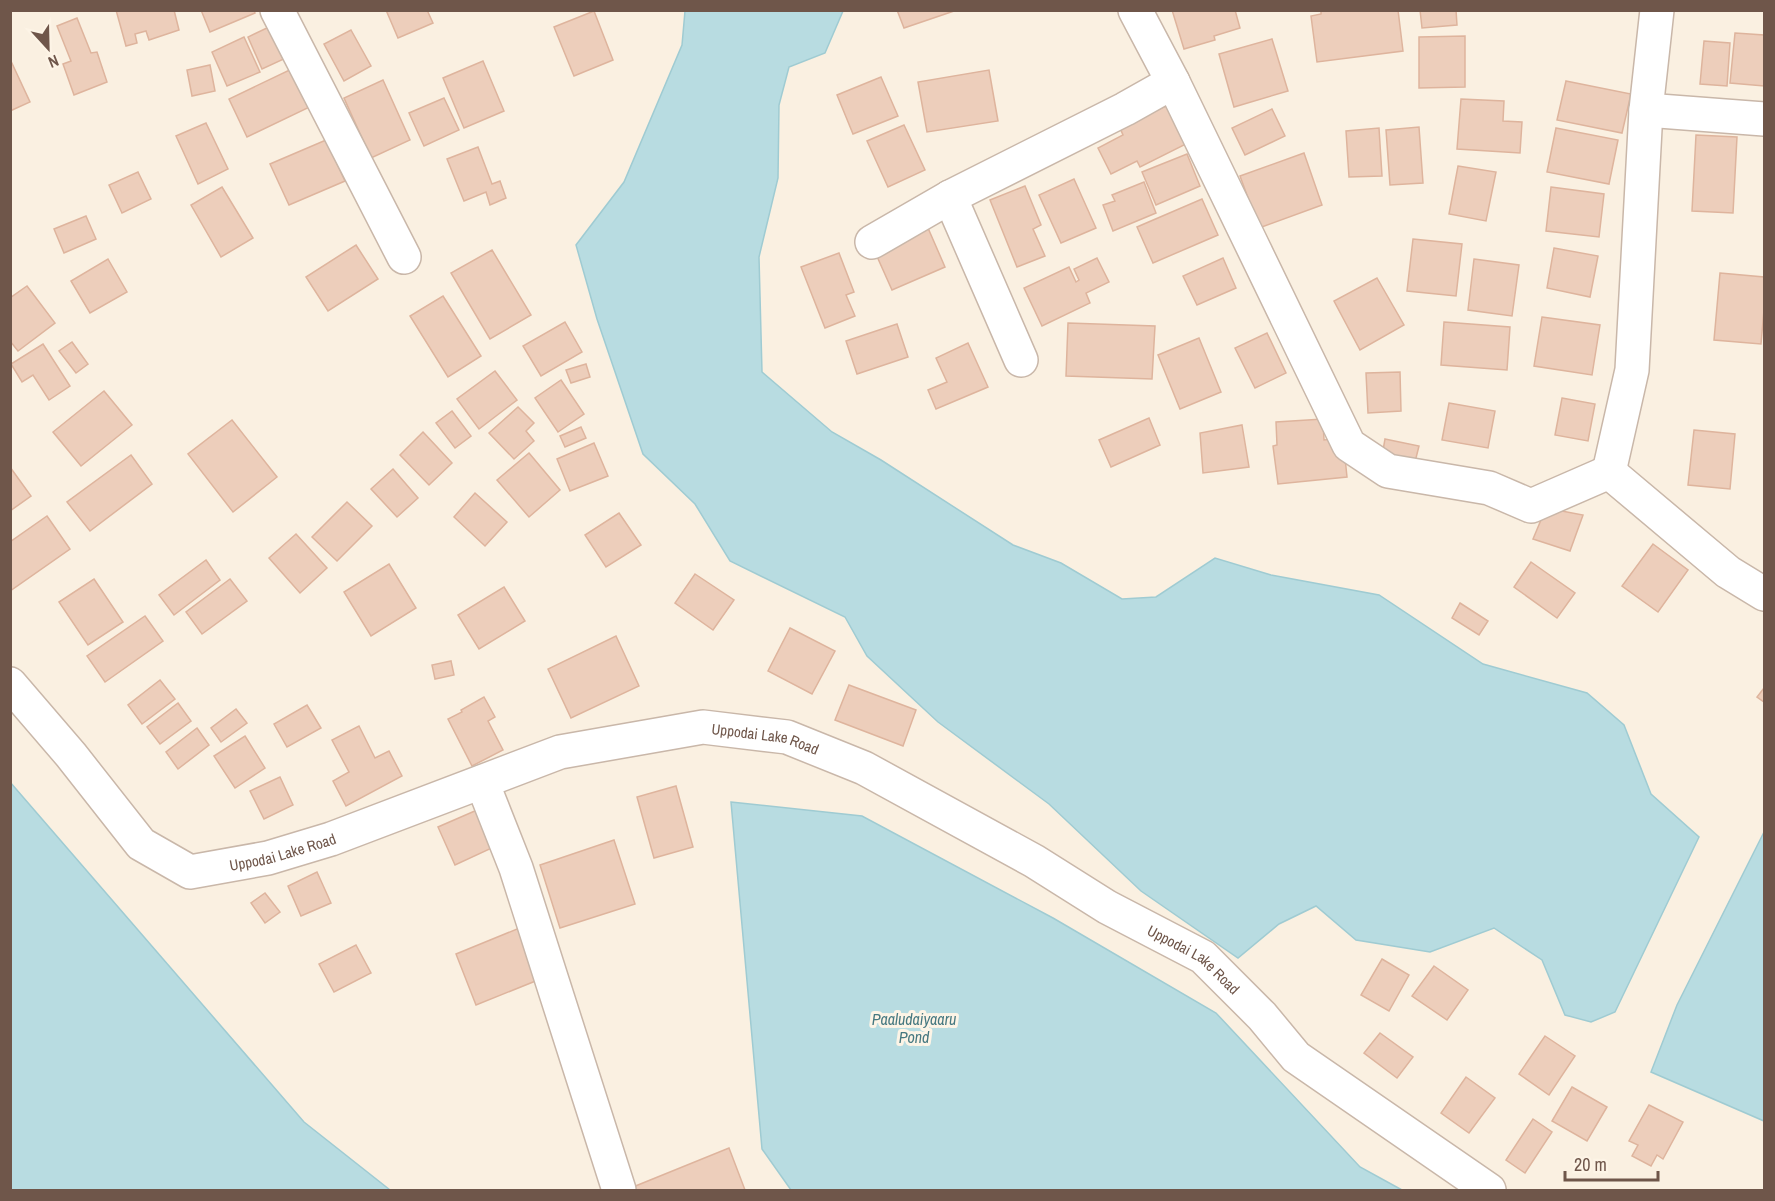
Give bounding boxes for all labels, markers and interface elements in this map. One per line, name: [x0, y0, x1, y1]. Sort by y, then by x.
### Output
north arrow: [18, 18, 78, 78]
text: N: [45, 50, 62, 74]
street label: Uppodai Lake Road: [710, 718, 822, 759]
street label: Uppodai Lake Road: [228, 828, 339, 875]
street label: Uppodai Lake Road: [1144, 919, 1245, 999]
water label: Paaludaiyaaru Pond: [872, 1008, 956, 1048]
scale bar: [1565, 1144, 1658, 1182]
text: 20 m: [1574, 1152, 1607, 1177]

